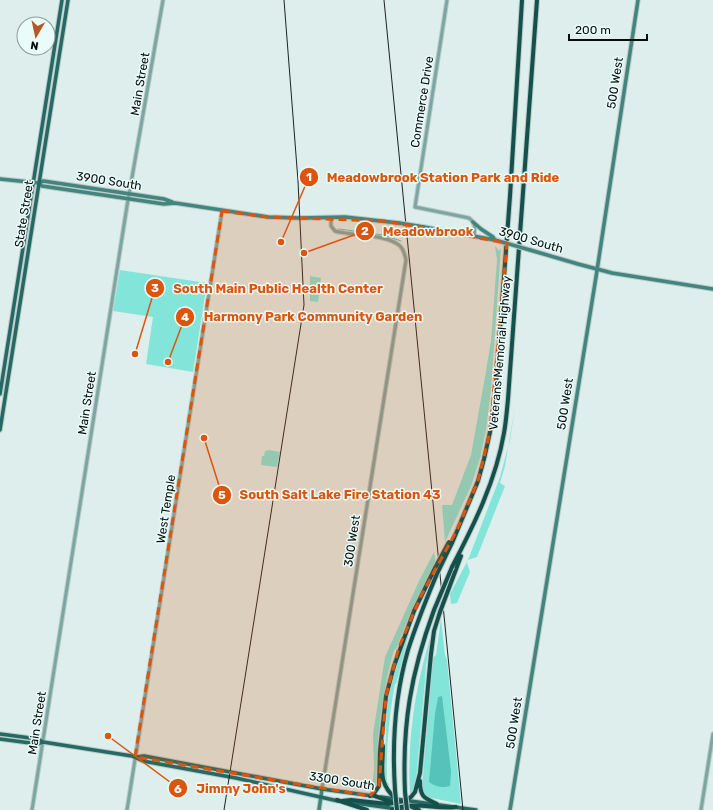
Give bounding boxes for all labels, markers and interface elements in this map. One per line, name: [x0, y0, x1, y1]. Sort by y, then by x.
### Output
north arrow: [16, 16, 56, 56]
scale bar: [569, 16, 647, 42]
text: 200 m: [575, 23, 611, 37]
text: N: [30, 38, 39, 52]
street label: Main Street: [128, 51, 152, 117]
street label: Commerce Drive: [408, 55, 436, 149]
street label: 500 West: [604, 56, 626, 110]
callout: Meadowbrook Station Park and Ride: [299, 165, 567, 190]
street label: 3900 South: [75, 169, 143, 193]
text: 1: [306, 170, 312, 184]
text: Meadowbrook Station Park and Ride: [327, 170, 560, 185]
street label: State Street: [12, 179, 36, 249]
callout: Meadowbrook: [355, 219, 481, 244]
text: 2: [361, 224, 369, 238]
text: Meadowbrook: [383, 224, 474, 239]
street label: 3900 South: [497, 224, 565, 256]
street label: Veterans Memorial Highway: [486, 275, 514, 431]
callout: South Main Public Health Center: [145, 276, 391, 301]
text: 3: [151, 281, 159, 295]
text: South Main Public Health Center: [173, 281, 383, 296]
callout: Harmony Park Community Garden: [175, 304, 430, 329]
text: Harmony Park Community Garden: [204, 309, 422, 324]
text: 4: [181, 310, 189, 324]
street label: Main Street: [75, 370, 99, 436]
street label: 500 West: [554, 377, 576, 431]
street label: West Temple: [154, 473, 178, 544]
callout: South Salt Lake Fire Station 43: [212, 482, 449, 507]
text: South Salt Lake Fire Station 43: [240, 487, 441, 502]
text: 5: [218, 488, 226, 502]
street label: 300 West: [341, 514, 363, 568]
street label: Main Street: [25, 690, 49, 756]
street label: 500 West: [503, 696, 525, 750]
street label: 3300 South: [308, 769, 376, 793]
callout: Jimmy John's: [168, 776, 294, 801]
text: Jimmy John's: [196, 781, 286, 796]
text: 6: [174, 782, 182, 796]

